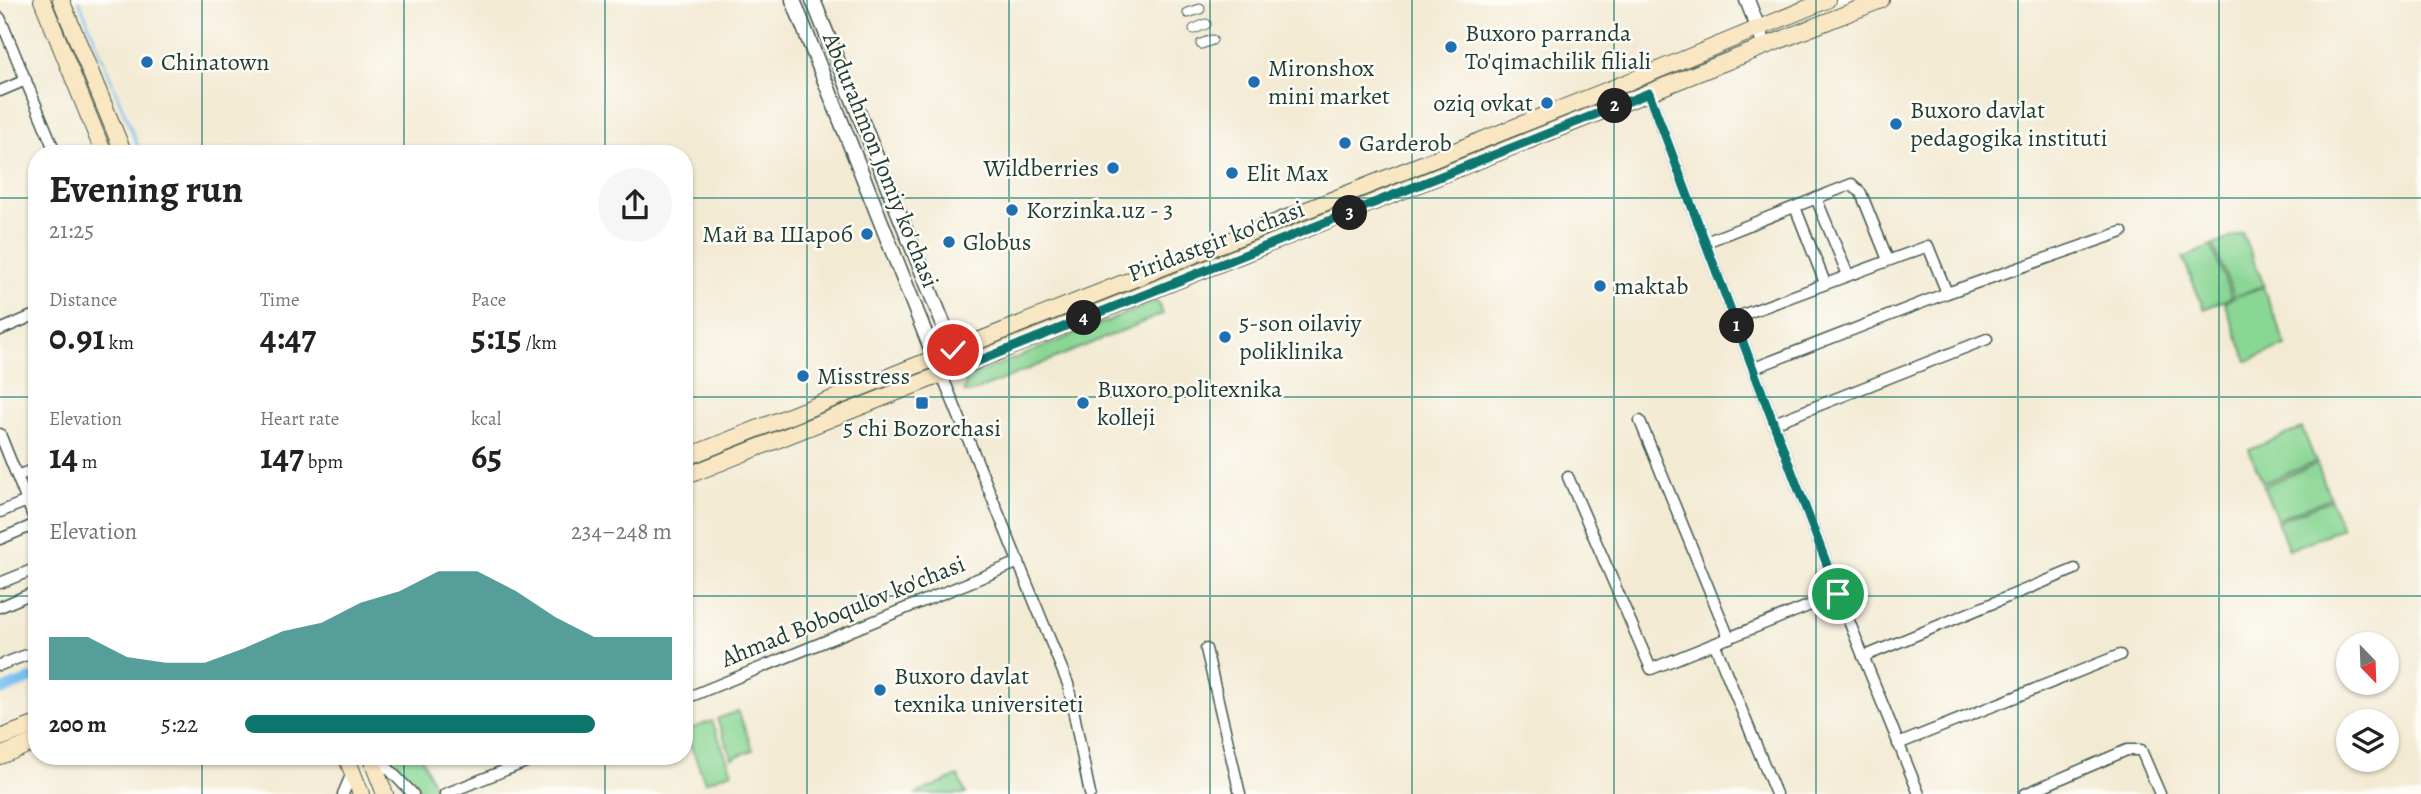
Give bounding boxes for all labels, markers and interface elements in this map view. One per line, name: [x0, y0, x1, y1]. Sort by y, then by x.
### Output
place label: Buxoro parranda To'qimachilik filiali: [1465, 17, 1651, 77]
street label: Abdurahmon Jomiy ko'chasi: [815, 27, 947, 292]
marker: Buxoro parranda To'qimachilik filiali: [1443, 39, 1459, 55]
place label: Chinatown: [161, 46, 270, 78]
place label: Mironshox mini market: [1268, 52, 1390, 112]
marker: Chinatown: [139, 54, 155, 70]
marker: Mironshox mini market: [1246, 74, 1262, 90]
place label: oziq ovkat: [1433, 87, 1533, 119]
pin: 2: [1598, 88, 1632, 124]
text: 2: [1610, 92, 1619, 118]
place label: Buxoro davlat pedagogika instituti: [1910, 94, 2108, 154]
marker: oziq ovkat: [1539, 95, 1555, 111]
marker: Buxoro davlat pedagogika instituti: [1888, 116, 1904, 132]
place label: Garderob: [1359, 127, 1452, 159]
marker: Garderob: [1337, 135, 1353, 151]
place label: Wildberries: [983, 152, 1099, 184]
place label: Elit Max: [1246, 157, 1329, 189]
marker: Wildberries: [1105, 160, 1121, 176]
text: Evening run: [49, 163, 243, 215]
marker: Elit Max: [1224, 165, 1240, 181]
button: share: [598, 168, 672, 242]
street label: Piridastgir ko'chasi: [1123, 193, 1309, 289]
place label: Korzinka.uz - 3: [1026, 194, 1173, 226]
pin: 3: [1332, 196, 1368, 230]
text: 3: [1345, 199, 1354, 225]
marker: Korzinka.uz - 3: [1004, 202, 1020, 218]
text: 21:25: [49, 215, 94, 246]
place label: Май ва Шароб: [702, 218, 853, 250]
marker: Май ва Шароб: [859, 226, 875, 242]
place label: Globus: [963, 226, 1031, 258]
marker: Globus: [941, 234, 957, 250]
place label: maktab: [1614, 270, 1688, 302]
marker: maktab: [1592, 278, 1608, 294]
text: Distance: [49, 287, 117, 313]
text: Time: [260, 287, 299, 313]
text: Pace: [471, 287, 506, 313]
pin: 4: [1066, 300, 1102, 336]
text: 4: [1079, 304, 1088, 330]
place label: 5-son oilaviy poliklinika: [1239, 307, 1362, 367]
pin: 1: [1720, 308, 1754, 344]
text: 1: [1733, 312, 1740, 338]
text: 0.91: [49, 313, 105, 361]
text: 4:47: [260, 313, 316, 361]
text: 5:15: [471, 313, 522, 361]
pin: [923, 320, 983, 380]
marker: 5-son oilaviy poliklinika: [1217, 329, 1233, 345]
text: km: [105, 330, 134, 356]
text: /km: [522, 330, 557, 356]
icon: check: [934, 331, 972, 369]
place label: Misstress: [817, 360, 910, 392]
marker: Misstress: [795, 368, 811, 384]
place label: Buxoro politexnika kolleji: [1097, 373, 1283, 433]
marker: 5 chi Bozorchasi: [914, 395, 930, 411]
marker: Buxoro politexnika kolleji: [1075, 395, 1091, 411]
text: Elevation: [49, 406, 122, 432]
text: Heart rate: [260, 406, 339, 432]
text: kcal: [471, 406, 501, 432]
place label: 5 chi Bozorchasi: [843, 412, 1001, 444]
text: 14: [49, 432, 78, 480]
text: 147: [260, 432, 304, 480]
text: 65: [471, 432, 502, 480]
text: m: [78, 449, 98, 475]
text: bpm: [304, 449, 343, 475]
text: Elevation: [49, 516, 137, 547]
text: 234–248 m: [571, 516, 672, 547]
street label: Ahmad Boboqulov ko'chasi: [715, 547, 970, 675]
pin: [1808, 564, 1868, 624]
icon: arrive: [1819, 575, 1857, 613]
north arrow: [2336, 632, 2399, 695]
map controls: [2336, 632, 2399, 772]
place label: Buxoro davlat texnika universiteti: [894, 660, 1084, 720]
marker: Buxoro davlat texnika universiteti: [872, 682, 888, 698]
text: 200 m: [49, 709, 107, 740]
text: 5:22: [161, 709, 198, 740]
button: layers: [2336, 709, 2399, 772]

